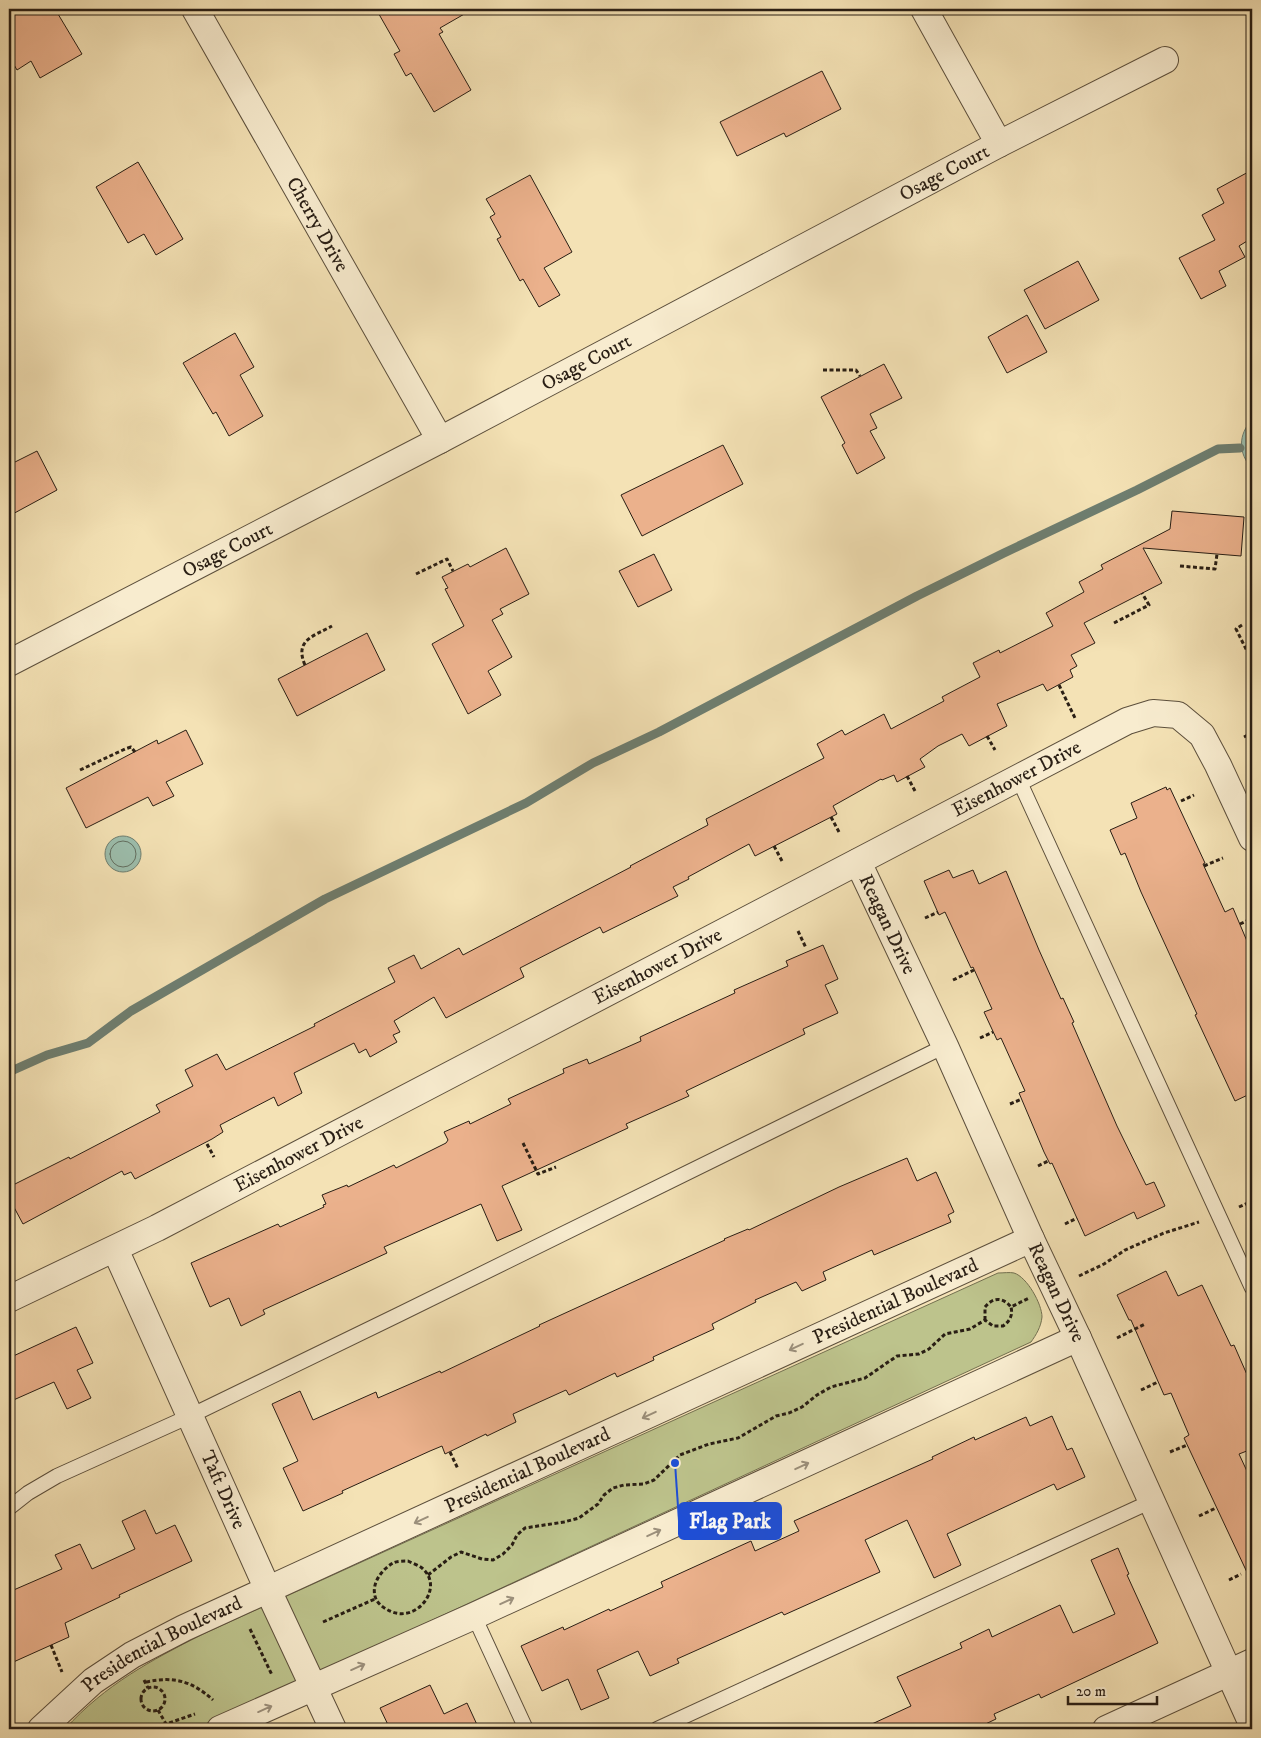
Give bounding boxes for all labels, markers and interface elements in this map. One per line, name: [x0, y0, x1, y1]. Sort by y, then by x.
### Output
street label: Osage Court: [895, 139, 994, 207]
street label: Cherry Drive: [281, 173, 354, 277]
street label: Osage Court: [537, 328, 636, 396]
street label: Osage Court: [178, 516, 277, 584]
street label: Eisenhower Drive: [948, 735, 1085, 823]
street label: Reagan Drive: [853, 870, 922, 978]
street label: Eisenhower Drive: [589, 922, 726, 1010]
street label: Eisenhower Drive: [230, 1110, 368, 1198]
street label: Reagan Drive: [1022, 1239, 1091, 1346]
street label: Presidential Boulevard: [809, 1253, 982, 1350]
one-way arrow: [789, 1343, 804, 1353]
one-way arrow: [641, 1411, 656, 1421]
street label: Presidential Boulevard: [441, 1422, 614, 1519]
street label: Taft Drive: [195, 1447, 252, 1533]
one-way arrow: [794, 1460, 809, 1470]
callout: Flag Park: [679, 1503, 781, 1539]
text: Flag Park: [689, 1509, 772, 1535]
one-way arrow: [414, 1516, 429, 1525]
one-way arrow: [646, 1528, 661, 1538]
street label: Presidential Boulevard: [76, 1591, 246, 1698]
one-way arrow: [499, 1596, 514, 1605]
one-way arrow: [350, 1662, 365, 1672]
scale bar: [1068, 1673, 1157, 1705]
text: 20 m: [1076, 1682, 1106, 1701]
one-way arrow: [257, 1704, 272, 1714]

